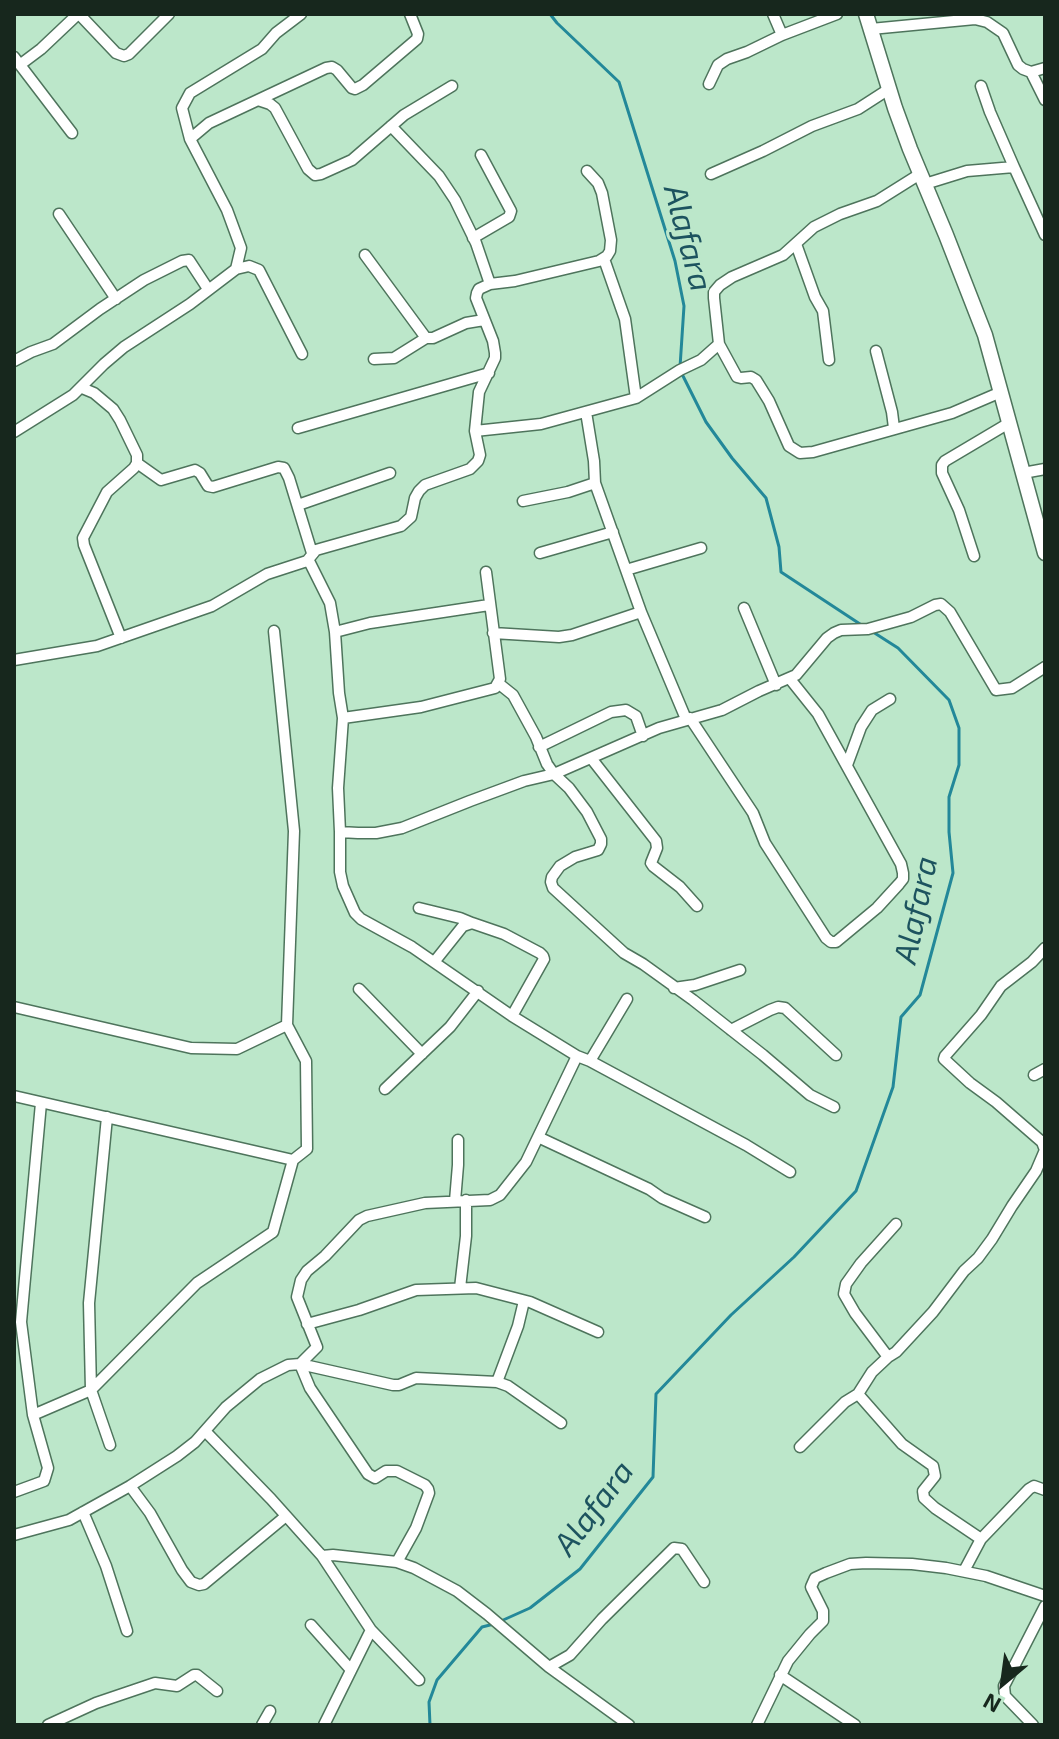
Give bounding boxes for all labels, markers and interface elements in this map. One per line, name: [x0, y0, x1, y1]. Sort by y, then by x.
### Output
water label: Alafara: [655, 181, 721, 295]
water label: Alafara: [886, 853, 946, 967]
water label: Alafara: [546, 1453, 642, 1563]
north arrow: [963, 1643, 1043, 1723]
text: N: [978, 1689, 1005, 1719]

